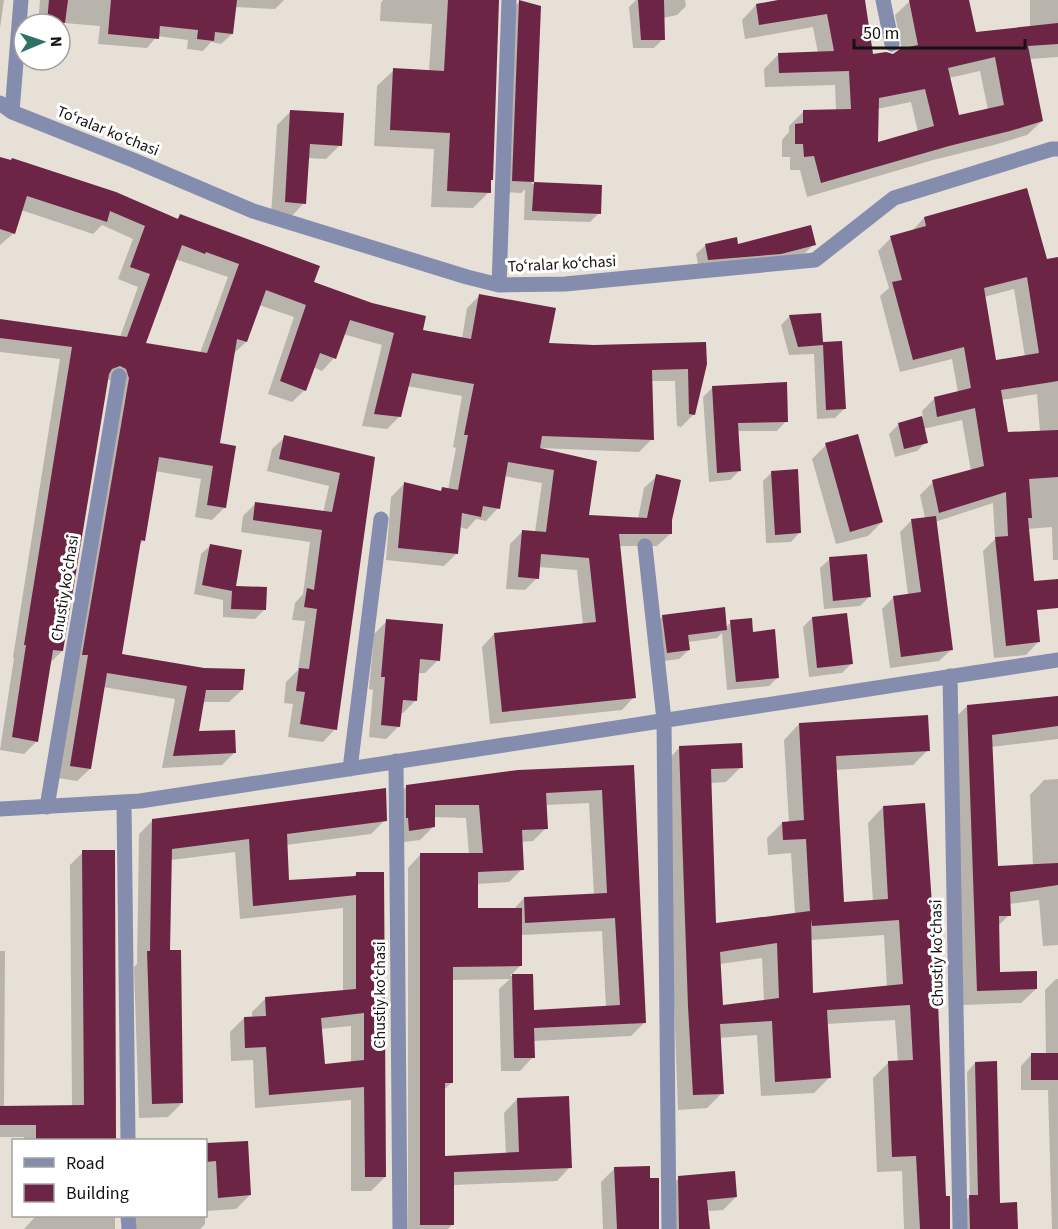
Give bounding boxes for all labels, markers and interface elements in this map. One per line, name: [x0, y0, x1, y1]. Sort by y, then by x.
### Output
north arrow: [12, 12, 72, 72]
scale bar: [854, 12, 1025, 50]
text: 50 m: [863, 21, 899, 46]
text: N: [45, 36, 67, 47]
street label: Toʻralar koʻchasi: [54, 100, 162, 162]
street label: Toʻralar koʻchasi: [507, 250, 617, 278]
street label: Chustiy koʻchasi: [46, 533, 84, 643]
street label: Chustiy koʻchasi: [925, 899, 949, 1007]
street label: Chustiy koʻchasi: [369, 941, 391, 1049]
legend: [12, 1139, 207, 1217]
text: Road: [66, 1151, 105, 1176]
text: Building: [66, 1181, 129, 1206]

